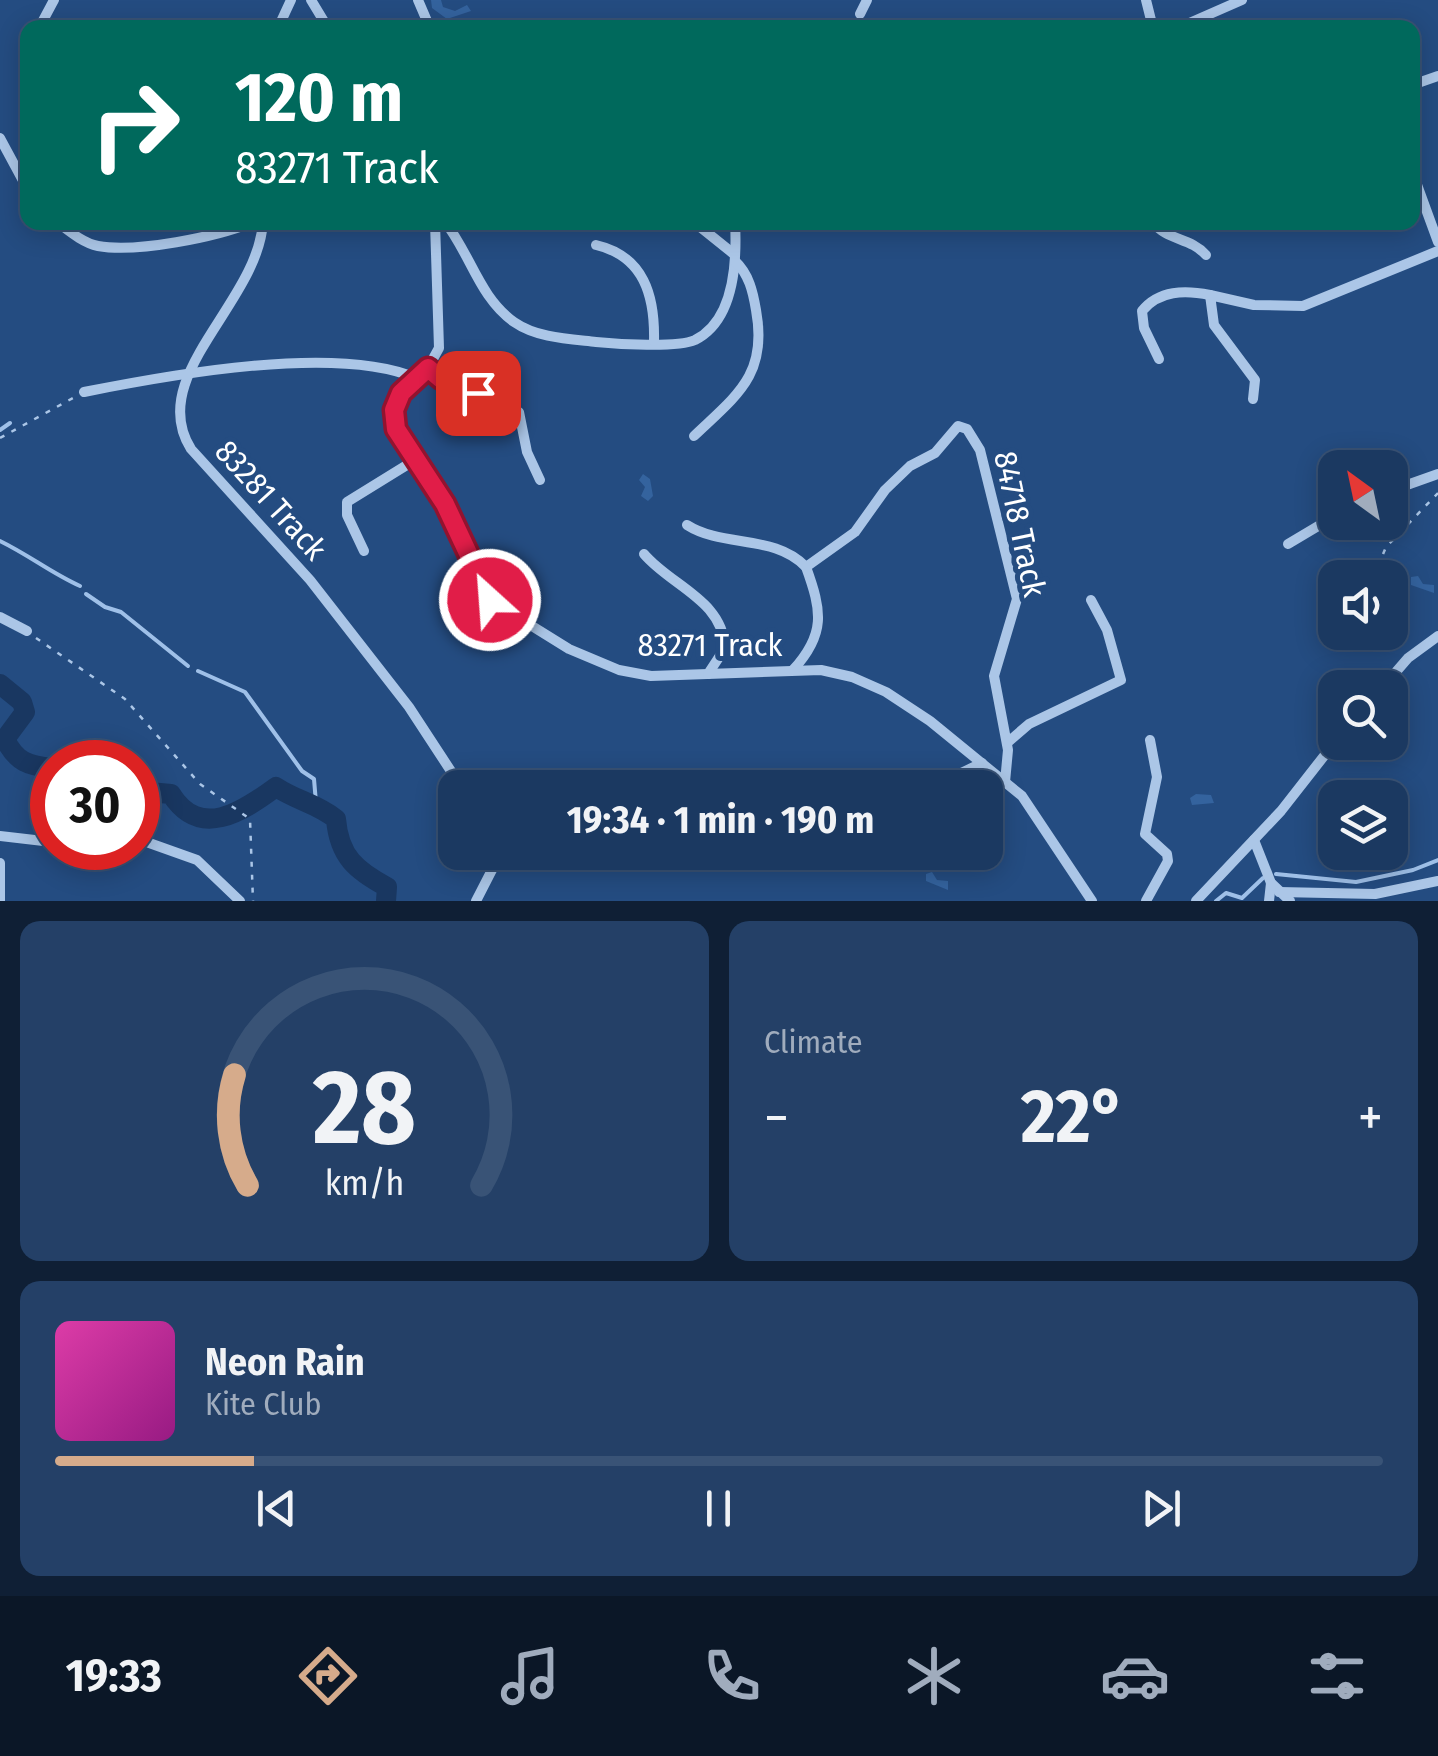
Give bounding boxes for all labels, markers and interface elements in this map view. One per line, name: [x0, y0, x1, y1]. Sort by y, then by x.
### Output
text: 120 m: [235, 56, 403, 140]
icon: right: [70, 60, 200, 190]
text: 83271 Track: [235, 141, 439, 195]
pin: [436, 351, 521, 436]
icon: arrive: [451, 366, 506, 421]
street label: 83281 Track: [207, 432, 335, 568]
street label: 84718 Track: [986, 448, 1054, 600]
north arrow: [1318, 450, 1408, 540]
map controls: [1318, 450, 1408, 870]
position arrow: [438, 548, 542, 652]
button: sound: [1318, 560, 1408, 650]
street label: 83271 Track: [638, 626, 783, 664]
button: search: [1318, 670, 1408, 760]
speed limit sign: 30: [30, 740, 160, 870]
button: layers: [1318, 780, 1408, 870]
text: 19:34 · 1 min · 190 m: [567, 797, 874, 843]
text: Climate: [764, 1023, 863, 1061]
text: 28: [312, 1046, 416, 1171]
text: 22°: [1021, 1072, 1126, 1162]
text: −: [764, 1085, 789, 1151]
text: +: [1358, 1085, 1383, 1151]
text: km/h: [325, 1162, 404, 1204]
text: Neon Rain: [205, 1339, 365, 1385]
text: Kite Club: [205, 1385, 321, 1423]
icon: previous: [249, 1481, 304, 1536]
icon: pause: [691, 1481, 746, 1536]
icon: next: [1134, 1481, 1189, 1536]
icon: directions: [293, 1641, 363, 1711]
icon: music: [495, 1641, 565, 1711]
icon: phone: [697, 1641, 767, 1711]
icon: climate: [899, 1641, 969, 1711]
icon: car: [1100, 1641, 1170, 1711]
icon: filters: [1302, 1641, 1372, 1711]
text: 19:33: [66, 1649, 162, 1703]

